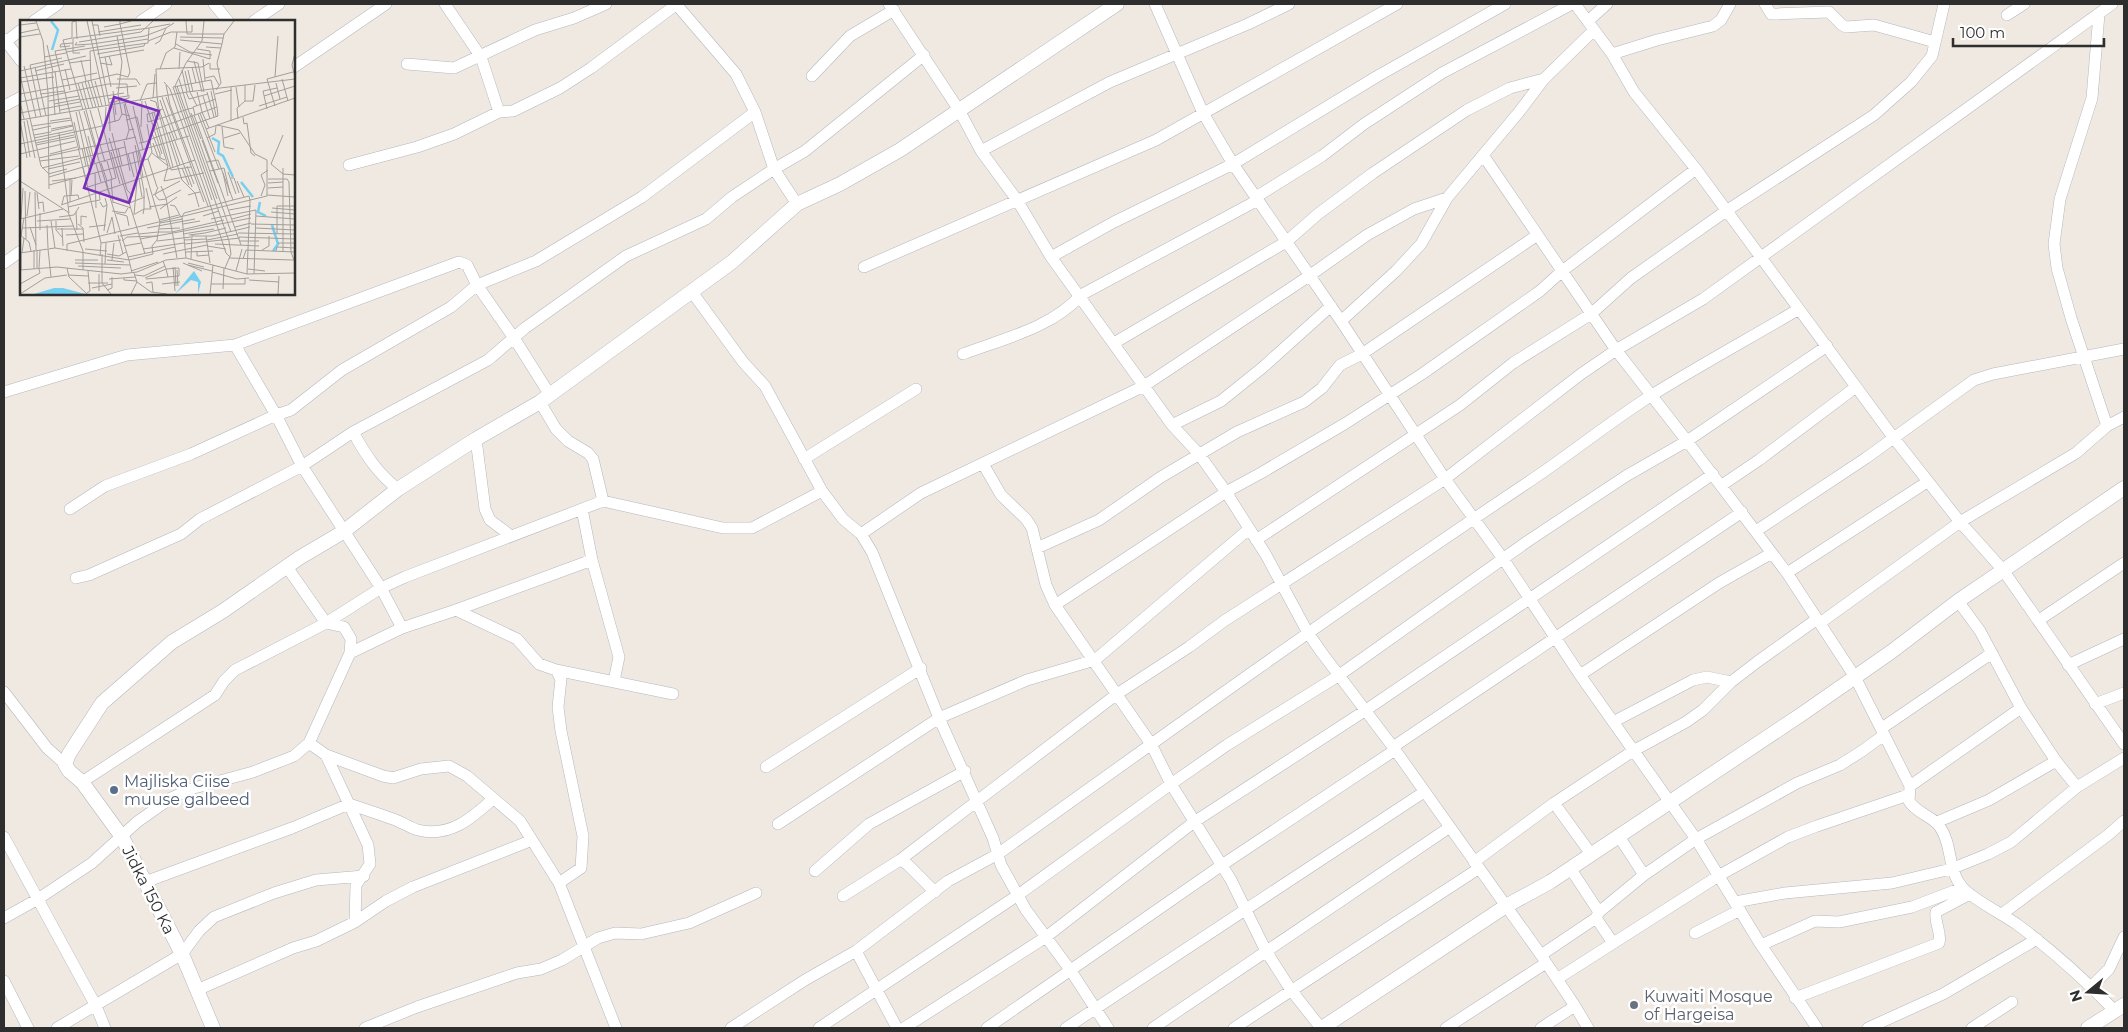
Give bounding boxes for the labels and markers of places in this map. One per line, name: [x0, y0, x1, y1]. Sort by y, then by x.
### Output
place label: Majliska Ciise muuse galbeed: [124, 772, 250, 809]
marker: Majliska Ciise muuse galbeed: [108, 784, 120, 796]
place label: Kuwaiti Mosque of Hargeisa: [1644, 987, 1773, 1024]
marker: Kuwaiti Mosque of Hargeisa: [1628, 999, 1640, 1011]

